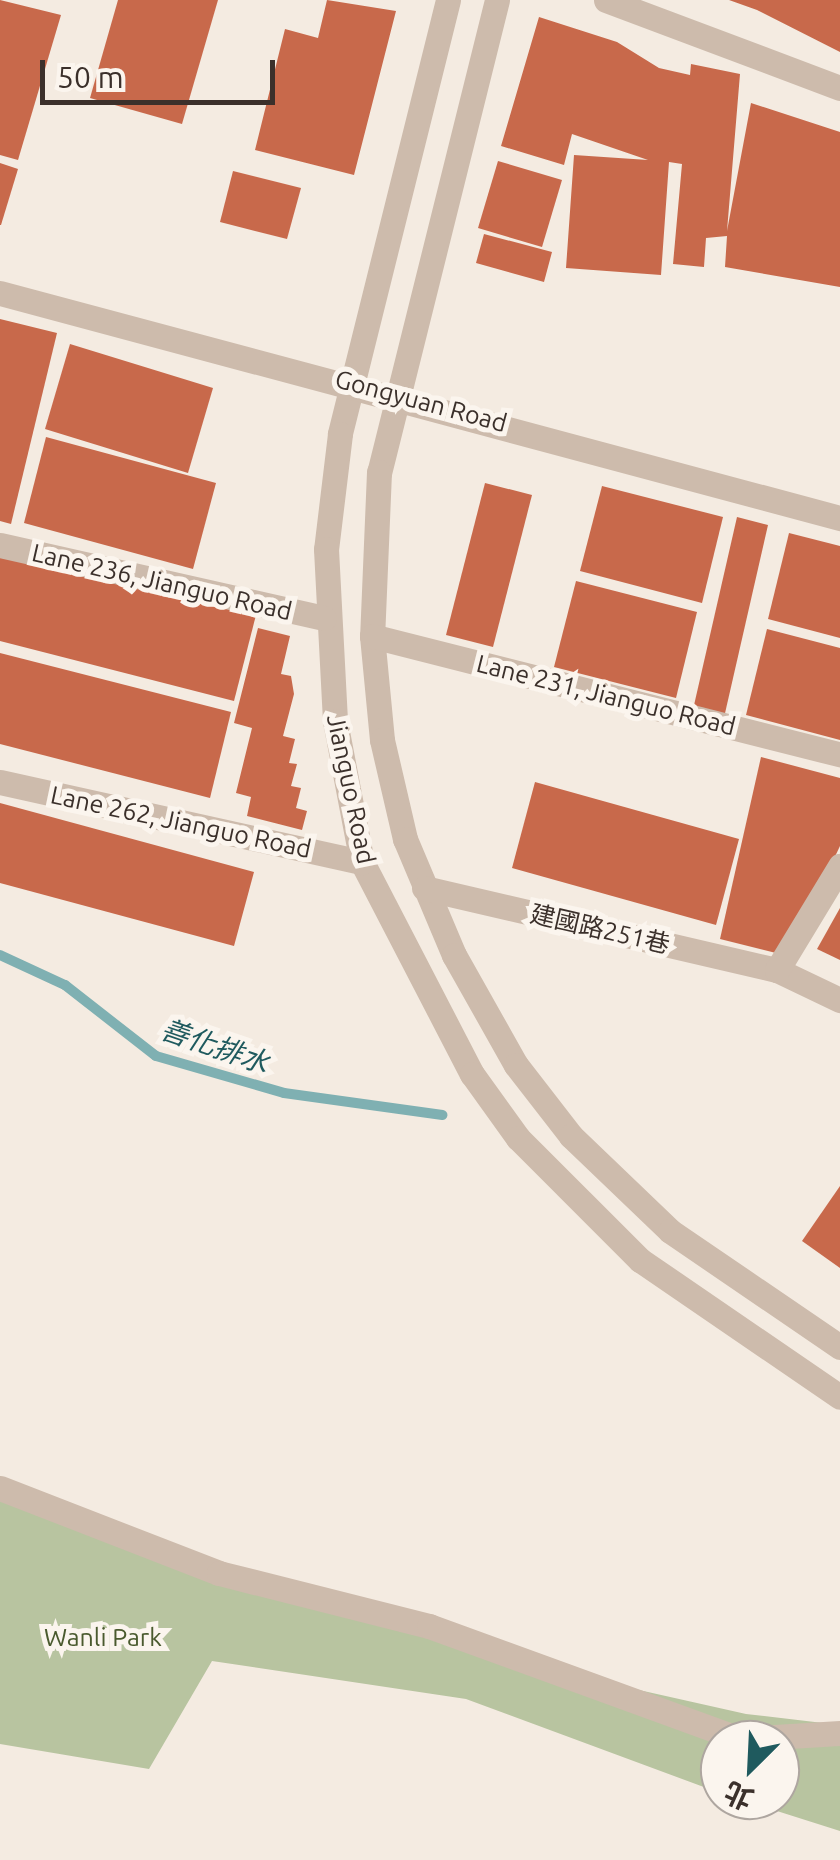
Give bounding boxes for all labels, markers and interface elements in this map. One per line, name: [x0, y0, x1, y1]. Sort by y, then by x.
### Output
scale bar: [45, 40, 280, 102]
text: 50 m: [57, 60, 124, 94]
street label: Gongyuan Road: [332, 364, 510, 438]
street label: Lane 236, Jianguo Road: [29, 537, 295, 627]
street label: Lane 231, Jianguo Road: [473, 648, 739, 742]
street label: Jianguo Road: [321, 711, 381, 867]
street label: Lane 262, Jianguo Road: [48, 780, 314, 864]
street label: 建國路251巷: [527, 898, 673, 960]
water label: 善化排水: [157, 1012, 273, 1080]
park label: Wanli Park: [44, 1622, 162, 1652]
north arrow: [700, 1720, 800, 1820]
text: 北: [719, 1776, 758, 1816]

